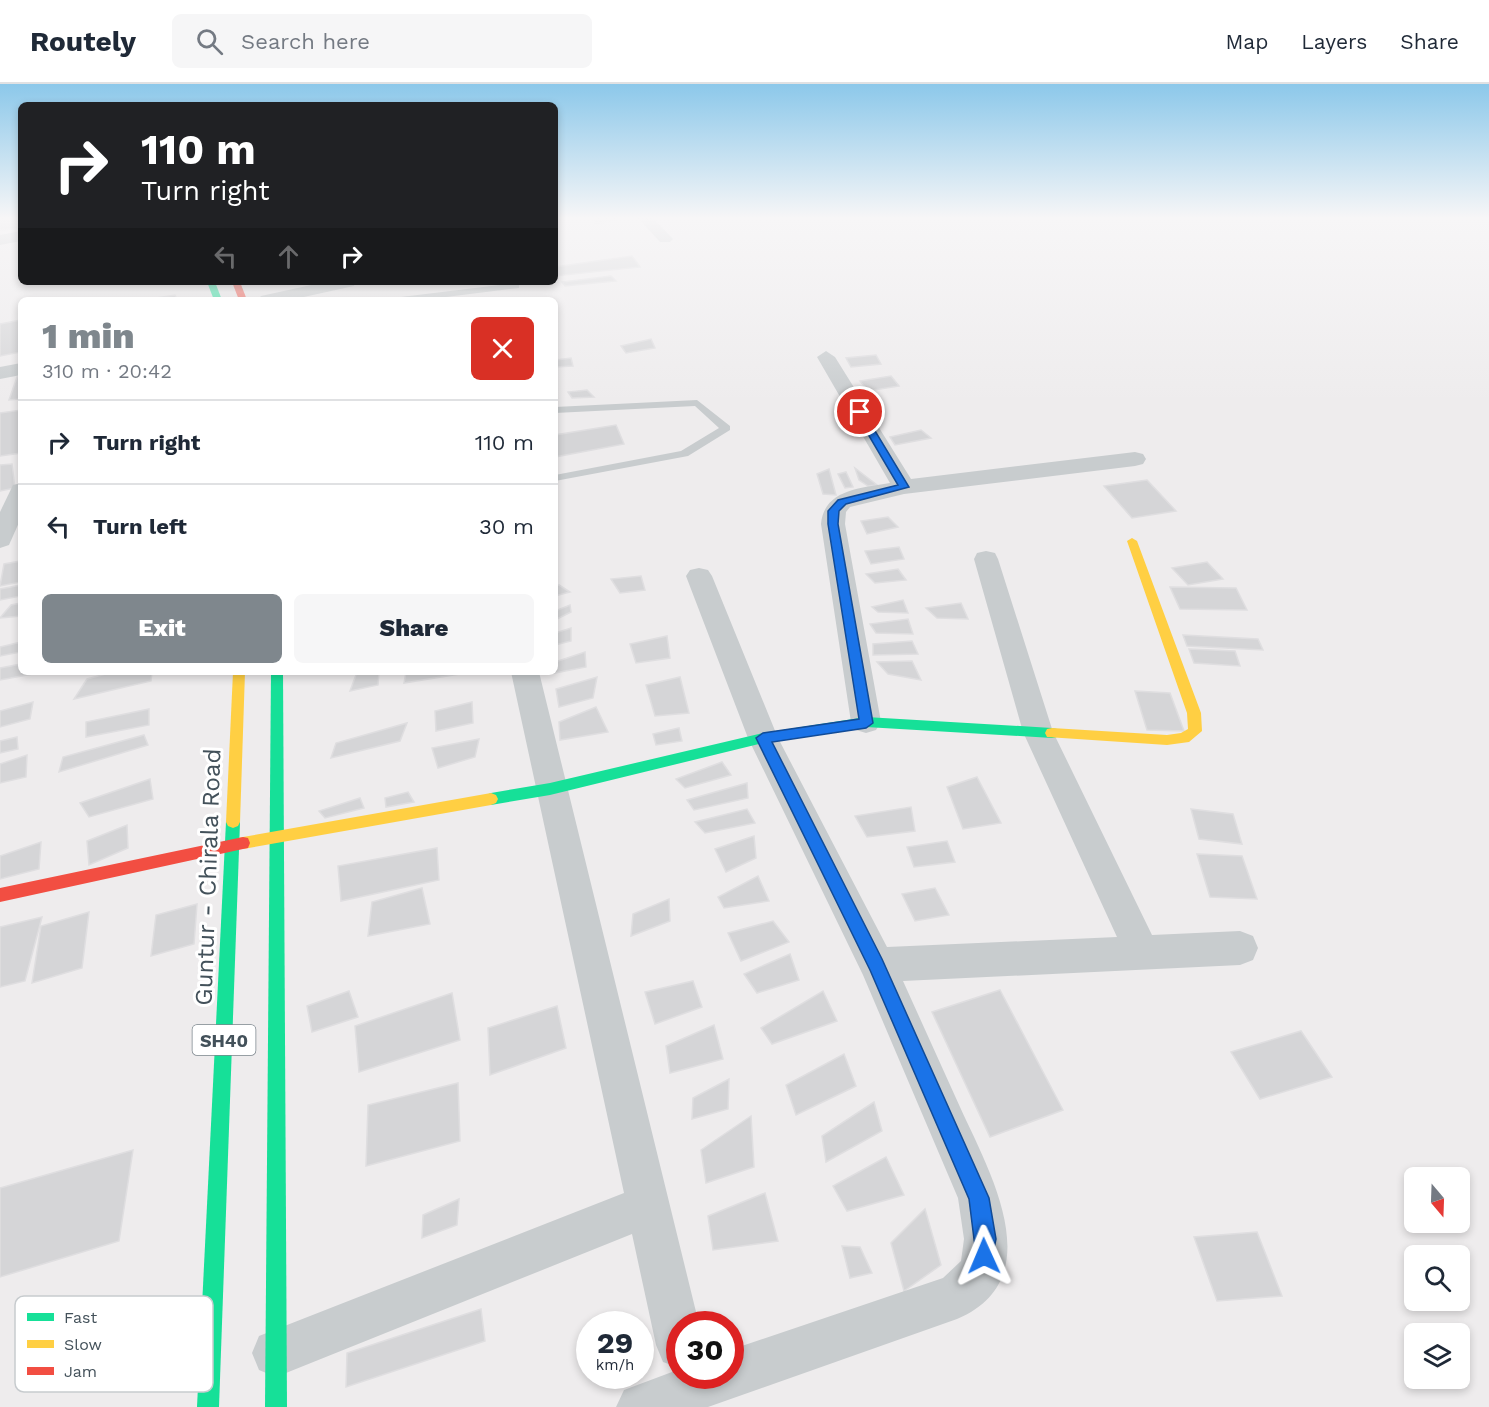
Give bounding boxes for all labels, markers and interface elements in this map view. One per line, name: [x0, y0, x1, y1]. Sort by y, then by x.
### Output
search box: [172, 14, 592, 68]
text: Routely: [30, 25, 136, 58]
icon: search: [193, 25, 226, 58]
text: Search here: [241, 29, 370, 54]
text: Map: [1225, 29, 1268, 54]
text: Layers: [1301, 29, 1367, 54]
text: Share: [1400, 29, 1459, 54]
text: 110 m: [141, 125, 256, 174]
icon: right: [42, 126, 120, 204]
text: Turn right: [141, 175, 270, 207]
icon: left: [209, 240, 242, 273]
icon: ahead: [272, 240, 305, 273]
icon: right: [335, 240, 368, 273]
text: 1 min: [42, 315, 135, 357]
button: close: [471, 317, 534, 380]
text: 310 m · 20:42: [42, 359, 172, 383]
pin: [834, 386, 885, 437]
icon: arrive: [843, 395, 876, 428]
icon: right: [42, 426, 75, 459]
text: Turn right: [93, 430, 200, 455]
text: 110 m: [475, 430, 534, 455]
icon: left: [42, 510, 75, 543]
text: Turn left: [93, 514, 187, 539]
text: 30 m: [479, 514, 534, 539]
button: Exit: [42, 594, 282, 663]
button: Share: [294, 594, 534, 663]
street label: Guntur - Chirala Road: [190, 748, 226, 1006]
road number: SH40: [192, 1025, 256, 1055]
north arrow: [1404, 1167, 1470, 1233]
map controls: [1404, 1167, 1470, 1389]
position arrow: [952, 1224, 1016, 1288]
button: search: [1404, 1245, 1470, 1311]
legend: [15, 1296, 213, 1392]
text: Fast: [64, 1308, 97, 1327]
speed limit sign: 30: [666, 1311, 744, 1389]
button: layers: [1404, 1323, 1470, 1389]
text: 29: [597, 1325, 633, 1360]
text: Slow: [64, 1335, 102, 1354]
text: km/h: [596, 1356, 634, 1374]
text: Jam: [64, 1362, 97, 1381]

